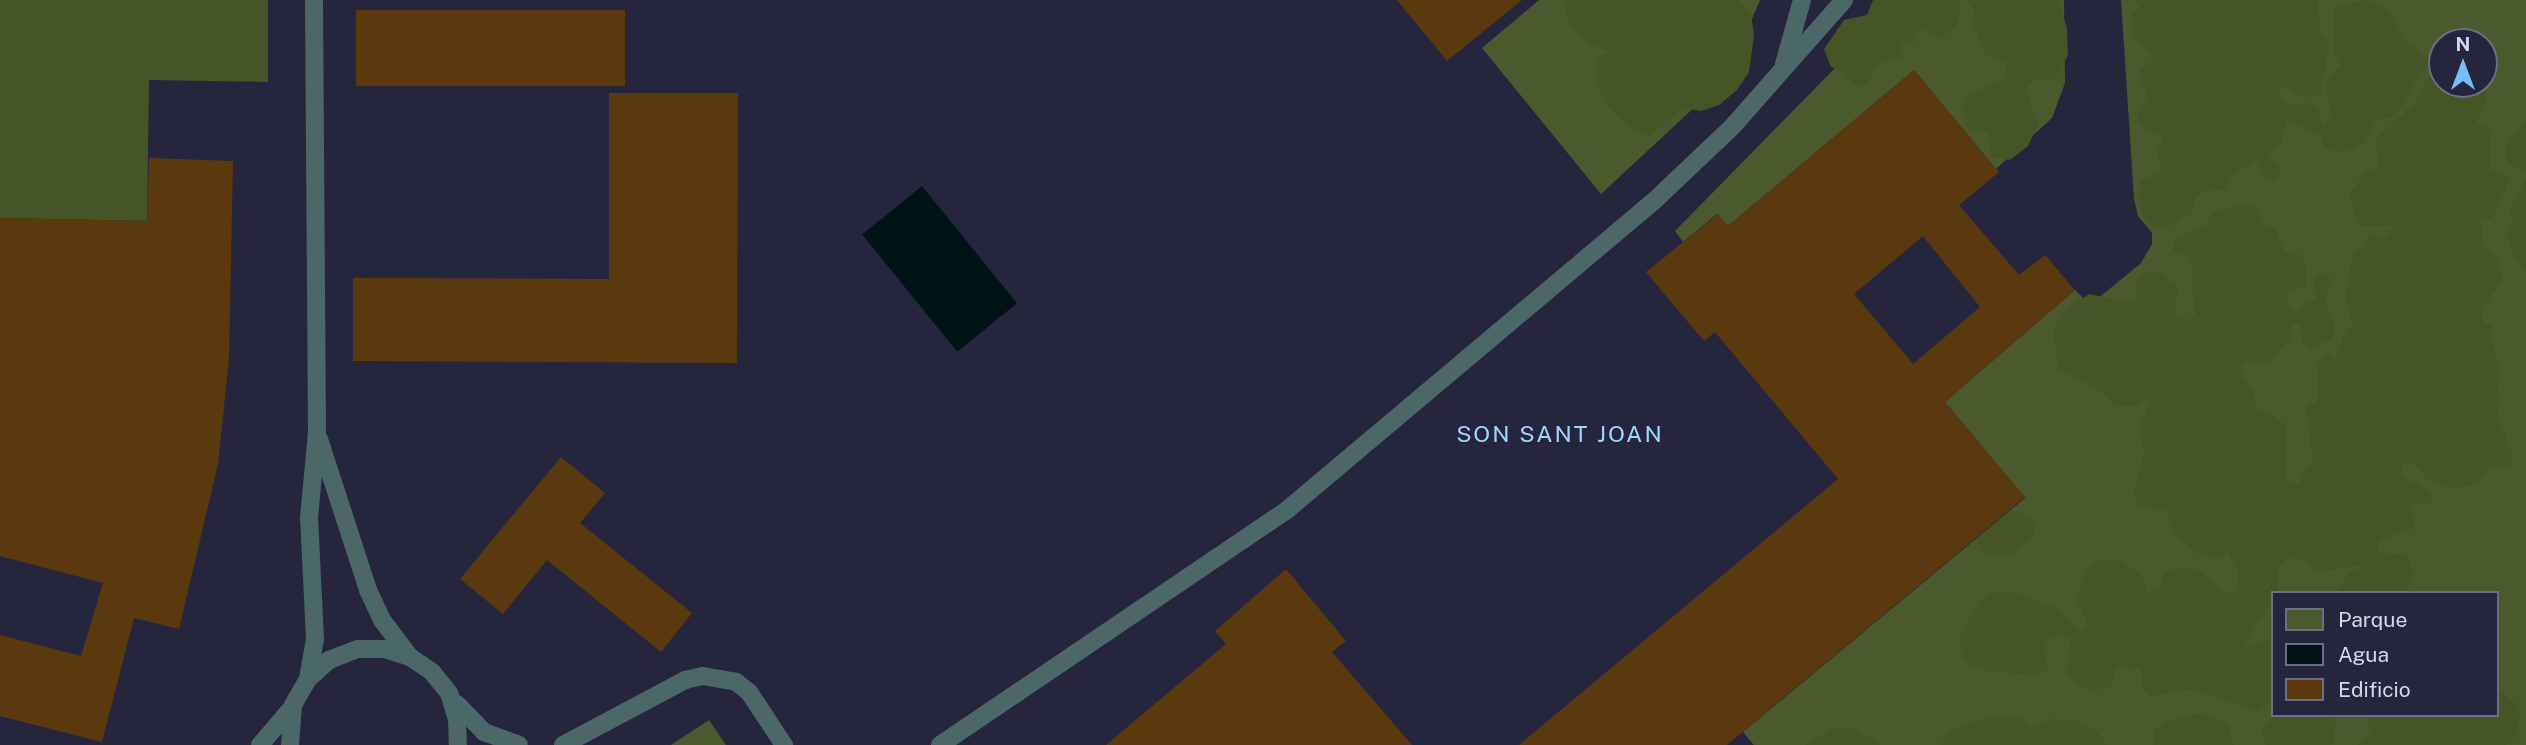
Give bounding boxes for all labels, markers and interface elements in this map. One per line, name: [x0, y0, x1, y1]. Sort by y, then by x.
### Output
north arrow: [2428, 28, 2498, 98]
text: N: [2456, 33, 2470, 55]
district label: SON SANT JOAN: [1458, 420, 1662, 448]
legend: [2270, 591, 2498, 717]
text: Parque: [2338, 607, 2407, 632]
text: Agua: [2338, 642, 2389, 667]
text: Edificio: [2338, 677, 2411, 702]

